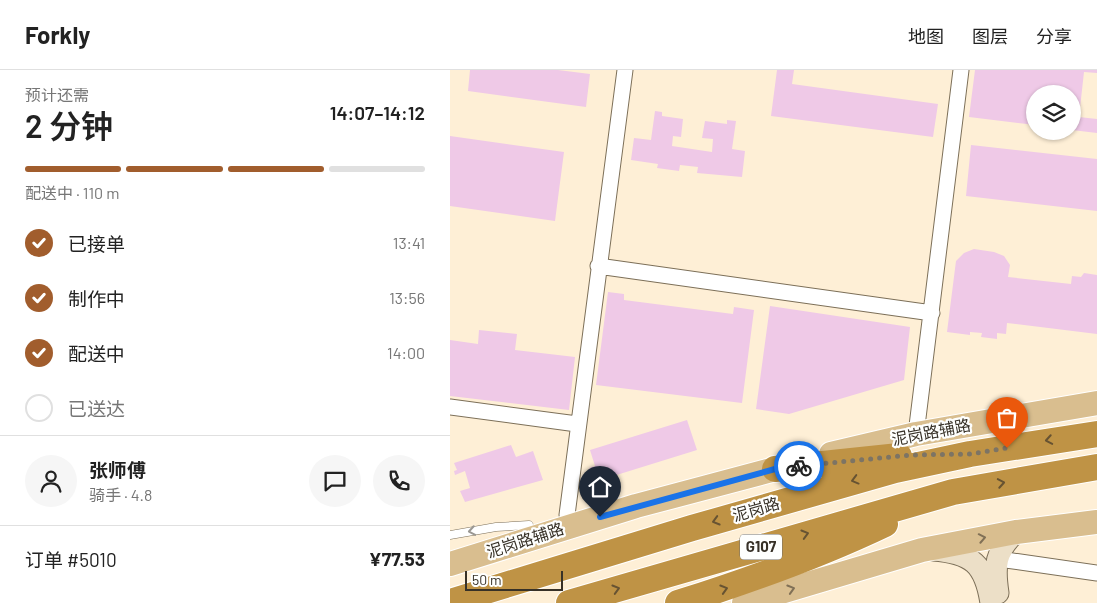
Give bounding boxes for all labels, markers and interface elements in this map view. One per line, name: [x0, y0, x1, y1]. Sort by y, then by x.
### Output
text: Forkly: [25, 20, 90, 49]
text: 地图: [908, 25, 944, 47]
text: 图层: [972, 25, 1008, 47]
text: 分享: [1036, 25, 1072, 47]
text: 预计还需: [25, 85, 89, 104]
map controls: [1026, 85, 1081, 140]
button: layers: [1026, 85, 1081, 140]
text: 14:07–14:12: [330, 101, 425, 124]
text: 2 分钟: [25, 106, 113, 144]
text: 配送中 · 110 m: [25, 183, 119, 202]
icon: check: [25, 229, 53, 257]
text: 已接单: [68, 232, 125, 255]
text: 13:41: [393, 233, 425, 252]
icon: check: [25, 284, 53, 312]
text: 制作中: [68, 287, 125, 310]
text: 13:56: [389, 288, 425, 307]
icon: check: [25, 339, 53, 367]
text: 配送中: [68, 342, 125, 365]
text: 14:00: [387, 343, 425, 362]
text: 已送达: [68, 397, 125, 420]
pin: [986, 397, 1028, 448]
icon: bag: [993, 404, 1021, 432]
street label: 泥岗路辅路: [890, 415, 972, 448]
one-way arrow: [1044, 435, 1053, 445]
courier: [774, 441, 824, 491]
icon: bike: [785, 452, 813, 480]
button: person: [25, 455, 77, 507]
button: chat: [309, 455, 361, 507]
button: phone: [373, 455, 425, 507]
text: 张师傅: [89, 458, 146, 481]
pin: [579, 466, 621, 517]
icon: home: [586, 473, 614, 501]
one-way arrow: [852, 475, 860, 485]
one-way arrow: [996, 479, 1005, 489]
text: 骑手 · 4.8: [89, 485, 152, 504]
street label: 泥岗路: [730, 493, 782, 524]
one-way arrow: [712, 515, 721, 525]
street label: 泥岗路辅路: [484, 518, 566, 561]
one-way arrow: [468, 526, 476, 536]
one-way arrow: [801, 529, 809, 539]
road number: G107: [740, 534, 782, 560]
one-way arrow: [977, 534, 986, 544]
text: ¥77.53: [369, 547, 425, 570]
text: 订单 #5010: [25, 548, 117, 571]
scale bar: [465, 568, 562, 591]
text: 50 m: [472, 571, 501, 588]
one-way arrow: [720, 584, 728, 594]
one-way arrow: [611, 585, 619, 595]
one-way arrow: [786, 585, 794, 595]

